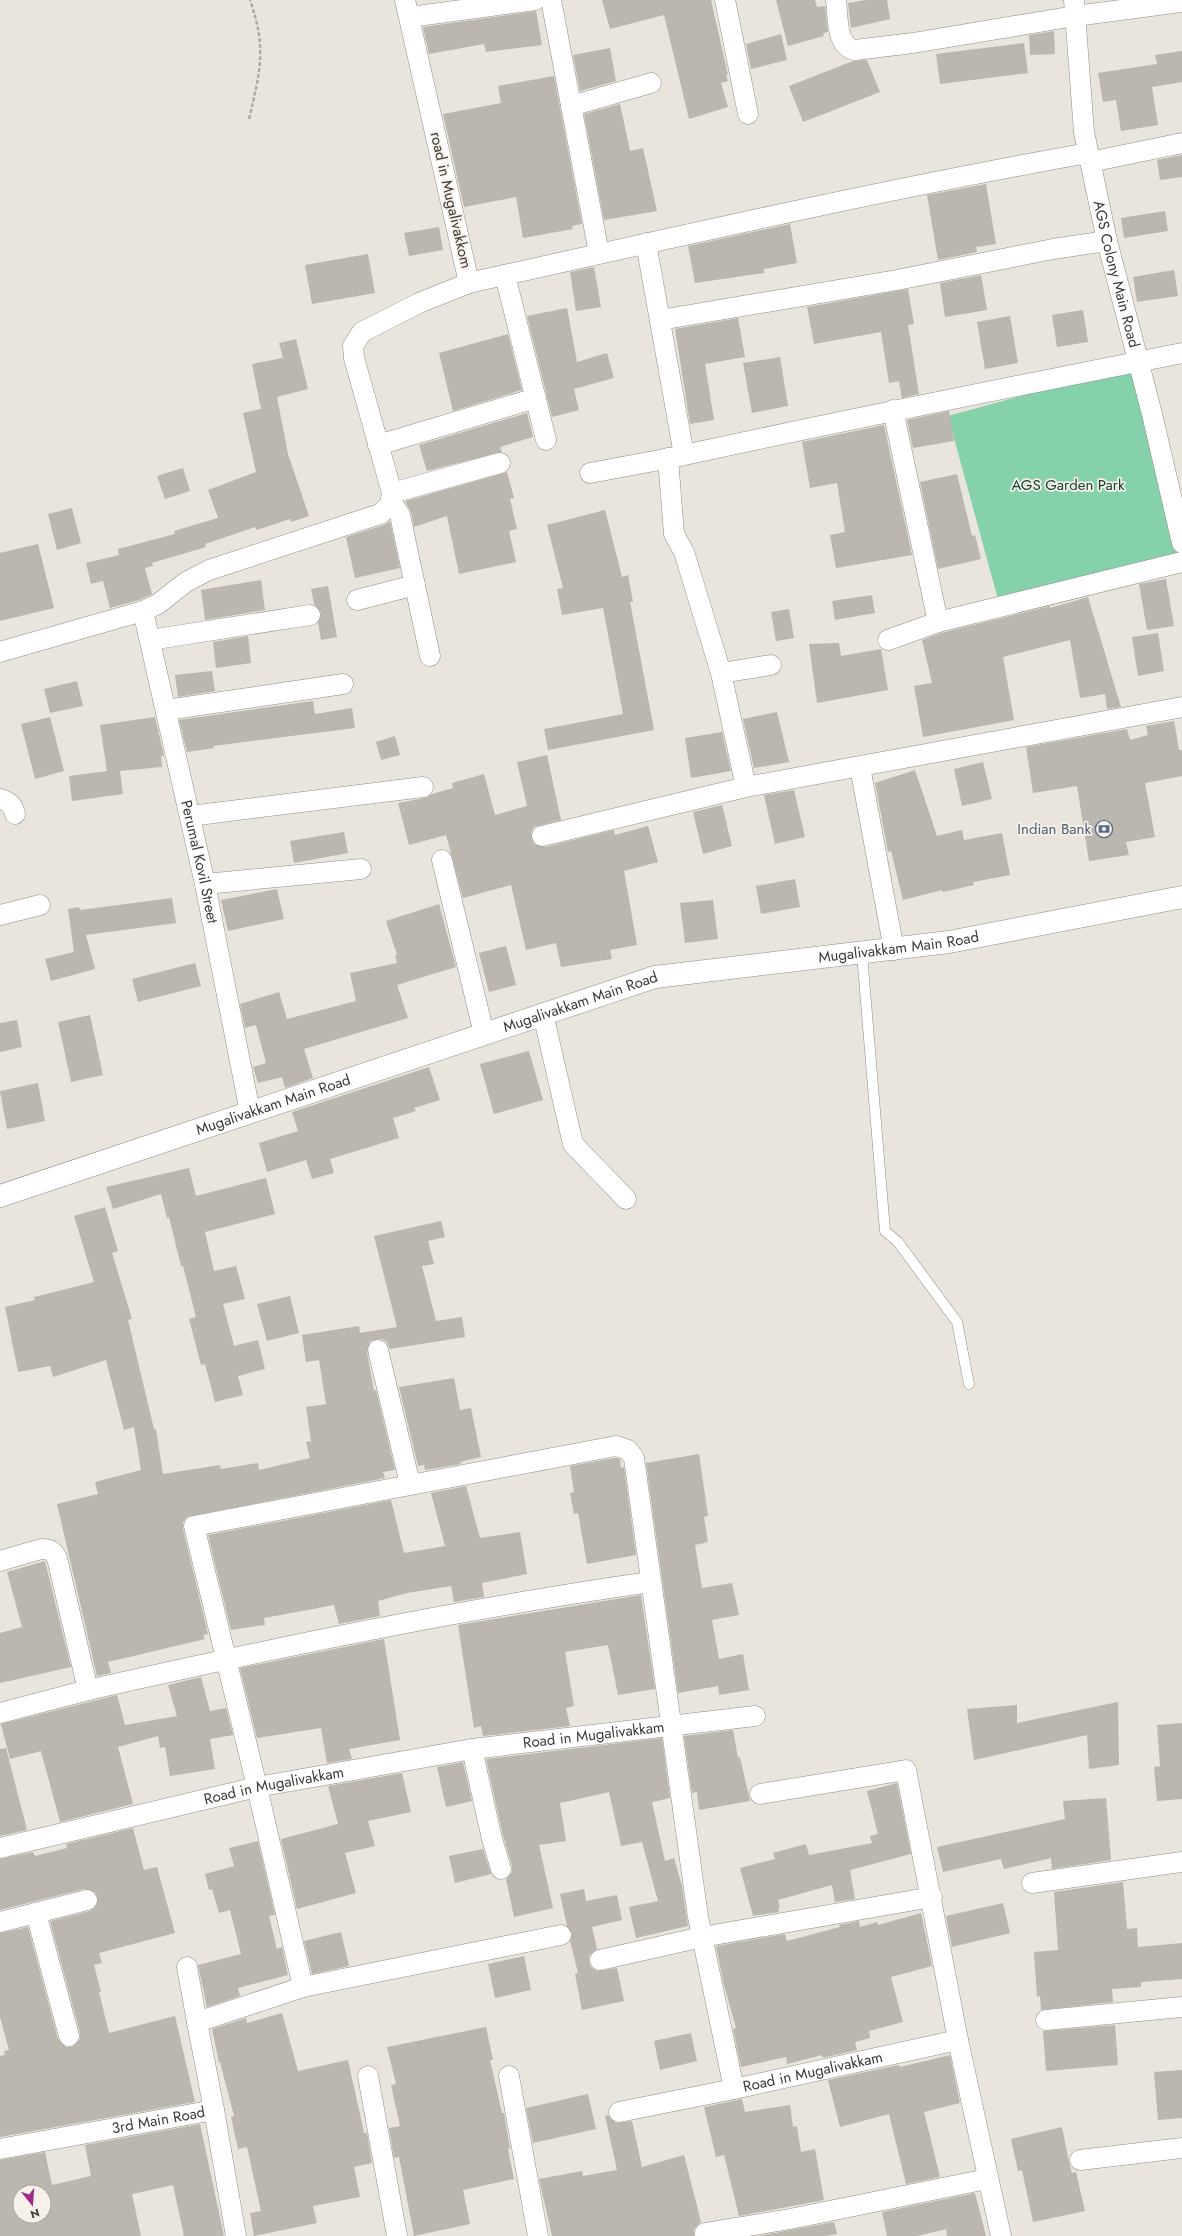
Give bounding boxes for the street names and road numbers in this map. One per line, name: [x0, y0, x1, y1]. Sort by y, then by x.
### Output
street label: road in Mugalivakkom: [425, 130, 477, 270]
street label: AGS Colony Main Road: [1088, 198, 1145, 350]
street label: Perumal Kovil Street: [175, 798, 224, 926]
street label: Mugalivakkam Main Road: [817, 925, 981, 968]
street label: Mugalivakkam Main Road: [500, 966, 661, 1038]
street label: Mugalivakkam Main Road: [193, 1069, 353, 1141]
street label: Road in Mugalivakkam: [522, 1716, 666, 1754]
street label: Road in Mugalivakkam: [202, 1761, 346, 1810]
street label: Road in Mugalivakkam: [741, 2046, 885, 2098]
street label: 3rd Main Road: [110, 2101, 207, 2139]

